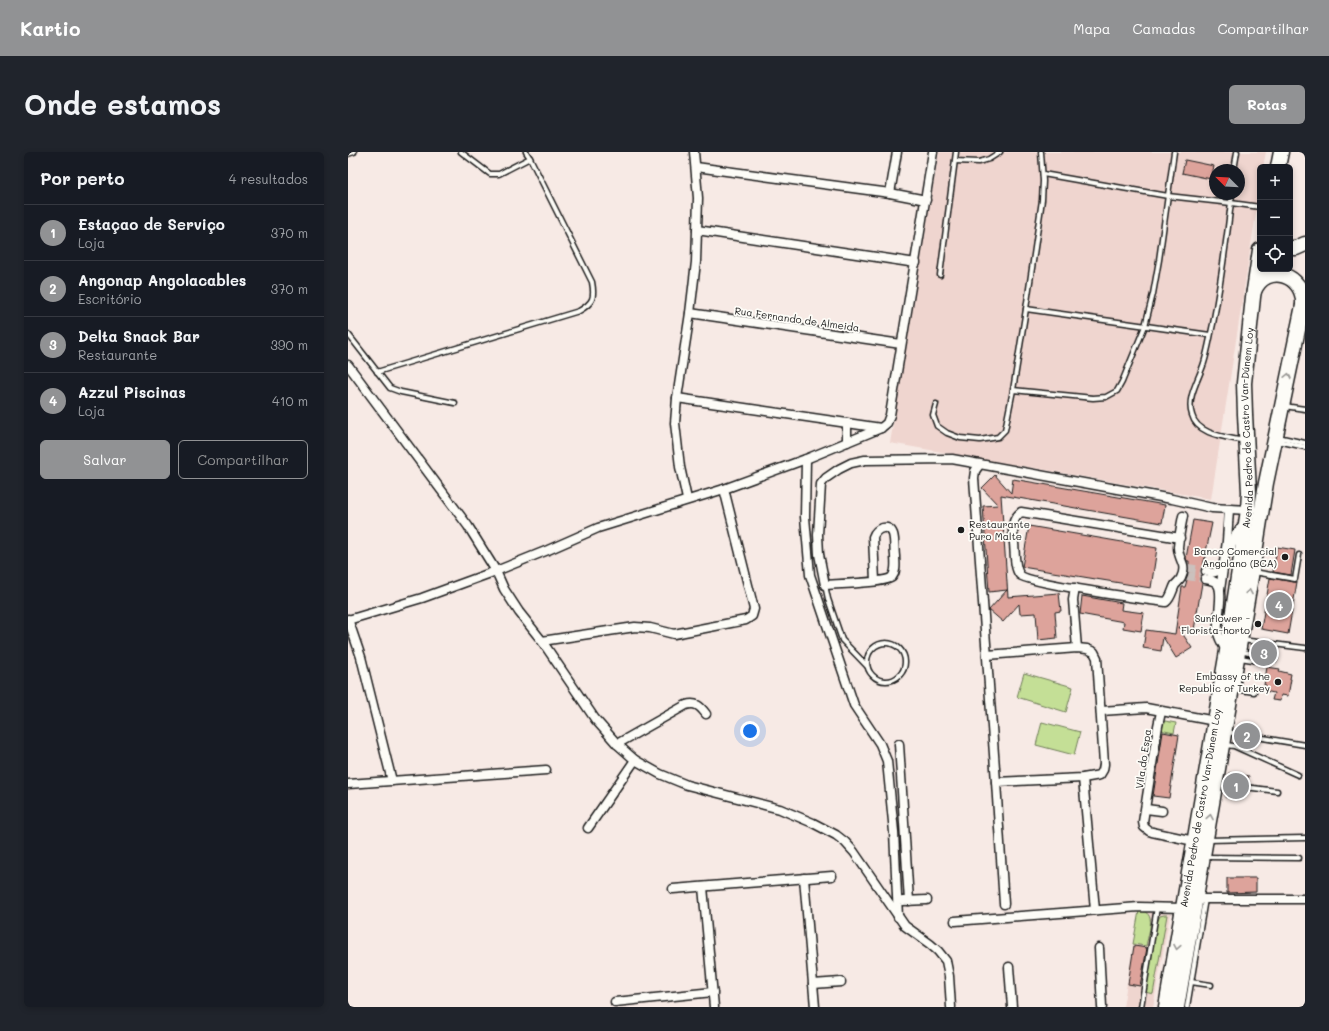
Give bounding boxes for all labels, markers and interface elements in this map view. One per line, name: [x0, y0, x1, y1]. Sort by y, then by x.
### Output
text: Kartio: [20, 16, 80, 41]
text: Mapa: [1073, 19, 1111, 38]
text: Camadas: [1133, 19, 1196, 38]
text: Compartilhar: [1218, 19, 1309, 38]
button: Rotas: [1229, 85, 1305, 124]
text: Onde estamos: [24, 86, 221, 122]
north arrow: [1209, 164, 1245, 200]
map controls: [1257, 164, 1293, 272]
button: +: [1257, 164, 1293, 200]
text: Por perto: [40, 167, 124, 189]
text: 4 resultados: [229, 170, 308, 187]
button: −: [1257, 200, 1293, 236]
text: Estaçao de Serviço: [78, 214, 225, 234]
text: 1: [50, 224, 56, 241]
text: 370 m: [271, 224, 308, 241]
text: Loja: [78, 234, 105, 251]
button: locate: [1257, 236, 1293, 272]
text: Angonap Angolacables: [78, 270, 246, 290]
text: 2: [49, 280, 57, 297]
text: 370 m: [271, 280, 308, 297]
text: Escritório: [78, 290, 142, 307]
street label: Rua Fernando de Almeida: [734, 303, 860, 335]
text: Delta Snack Bar: [78, 326, 200, 346]
street label: Avenida Pedro de Castro Van-Dúnem Loy: [1237, 327, 1257, 529]
text: 3: [49, 336, 57, 353]
text: 390 m: [270, 336, 308, 353]
text: Restaurante: [78, 346, 157, 363]
one-way arrow: [1283, 373, 1291, 379]
text: Azzul Piscinas: [78, 382, 186, 402]
text: 4: [49, 392, 57, 409]
text: 410 m: [272, 392, 308, 409]
text: Loja: [78, 402, 105, 419]
button: Salvar: [40, 440, 170, 479]
button: Compartilhar: [178, 440, 308, 479]
place label: Restaurante Puro Malte: [969, 517, 1030, 543]
marker: Restaurante Puro Malte: [956, 525, 966, 535]
place label: Banco Comercial Angolano (BCA): [1194, 544, 1277, 570]
marker: Banco Comercial Angolano (BCA): [1280, 552, 1290, 562]
one-way arrow: [1244, 589, 1252, 595]
pin: 4: [1266, 590, 1292, 620]
place label: Sunflower - Florista-horto: [1181, 611, 1250, 637]
marker: Sunflower - Florista-horto: [1253, 619, 1263, 629]
pin: 3: [1251, 638, 1277, 668]
place label: Embassy of the Republic of Turkey: [1179, 669, 1270, 695]
marker: Embassy of the Republic of Turkey: [1273, 677, 1283, 687]
street label: Avenida Pedro de Castro Van-Dúnem Loy: [1176, 707, 1224, 908]
your location: [740, 721, 760, 741]
pin: 2: [1234, 721, 1260, 751]
street label: Vila do Espa: [1132, 728, 1154, 790]
pin: 1: [1223, 771, 1249, 801]
one-way arrow: [1205, 814, 1214, 820]
one-way arrow: [1173, 944, 1181, 950]

